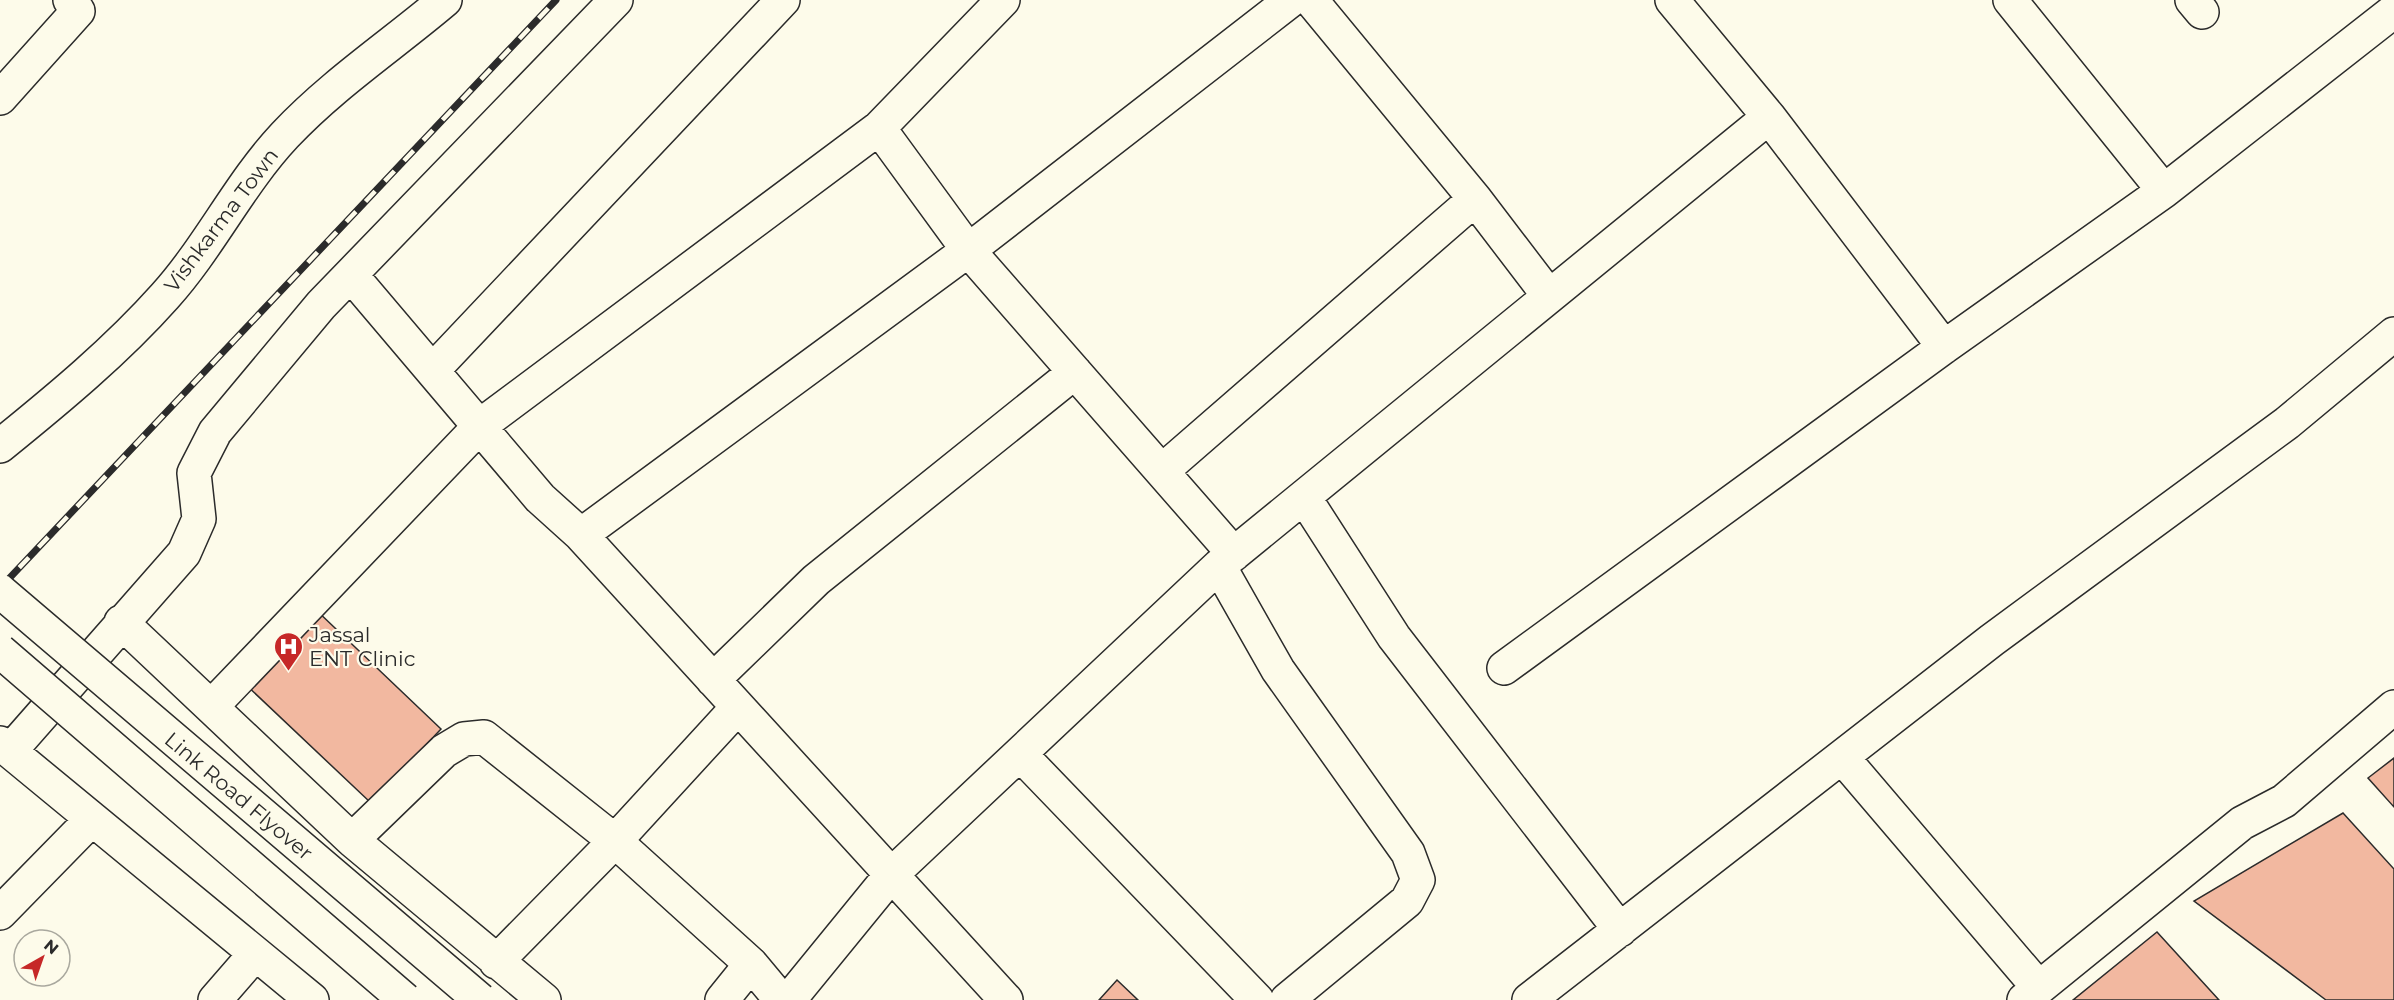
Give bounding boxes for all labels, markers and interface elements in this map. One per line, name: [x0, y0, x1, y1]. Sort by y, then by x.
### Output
street label: Vishkarma Town: [159, 143, 283, 297]
place label: Jassal ENT Clinic: [308, 622, 416, 671]
hospital icon: Jassal ENT Clinic: [272, 630, 304, 672]
street label: Link Road Flyover: [160, 727, 318, 865]
north arrow: [12, 928, 72, 988]
text: N: [40, 935, 62, 958]

